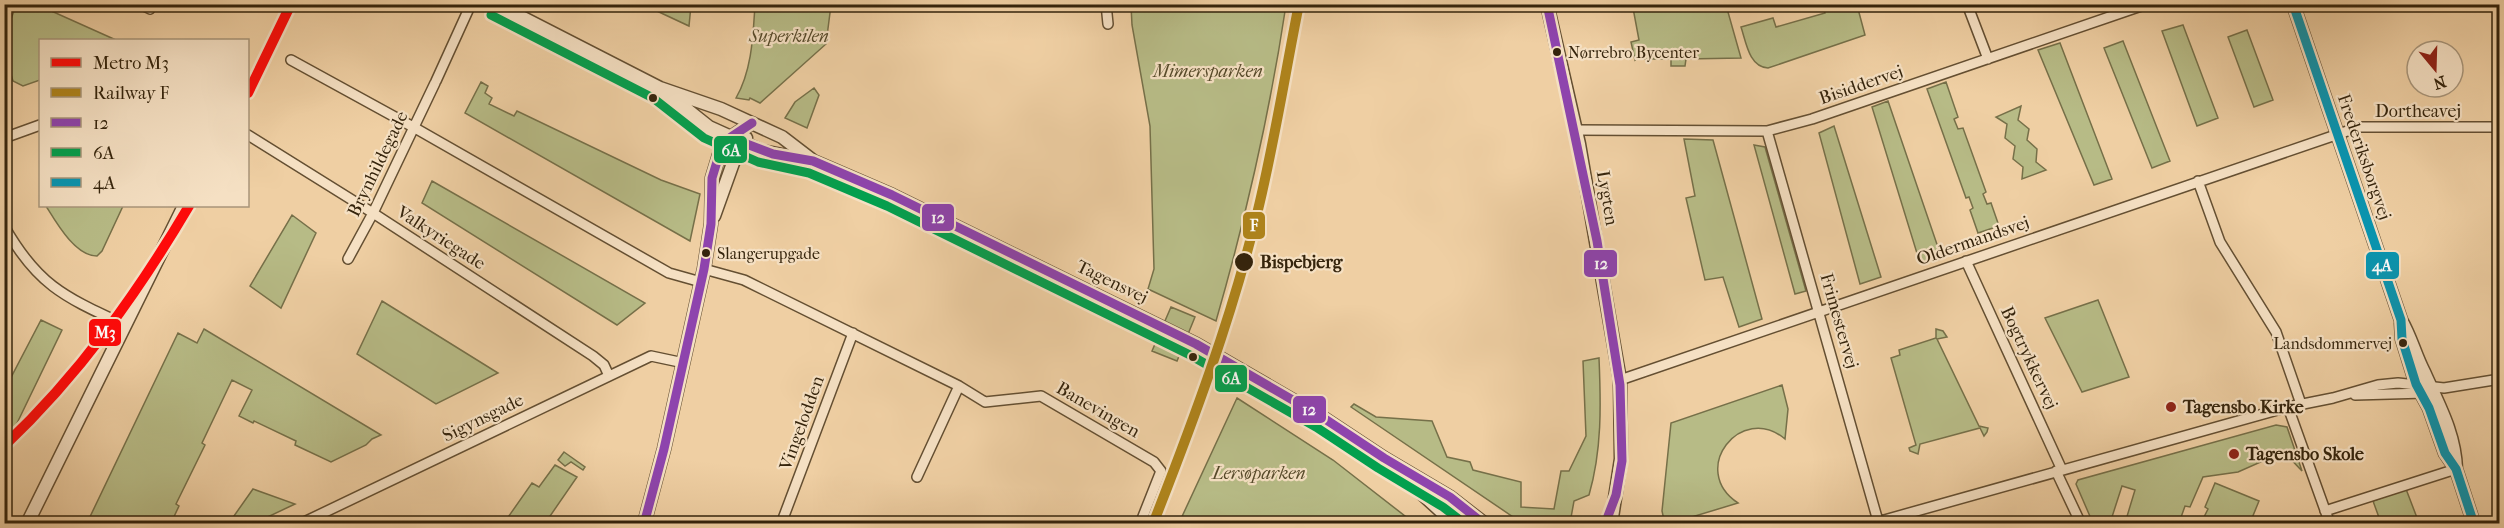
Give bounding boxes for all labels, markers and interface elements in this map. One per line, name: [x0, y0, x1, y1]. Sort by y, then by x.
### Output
park label: Superkilen: [748, 26, 829, 47]
legend: [39, 39, 249, 207]
north arrow: [2405, 39, 2465, 99]
place label: Nørrebro Bycenter: [1568, 43, 1699, 62]
marker: Nørrebro Bycenter: [1551, 46, 1563, 58]
text: Metro M3: [93, 53, 169, 74]
park label: Mimersparken: [1151, 61, 1263, 82]
street label: Bisiddervej: [1816, 61, 1906, 109]
text: N: [2430, 72, 2449, 94]
text: Railway F: [93, 83, 169, 104]
street label: Frederiksborgvej: [2333, 91, 2395, 223]
unlabelled marker: [647, 92, 659, 104]
street label: Dortheavej: [2375, 101, 2461, 122]
street label: Brynhildegade: [343, 108, 413, 220]
text: 12: [93, 113, 109, 134]
line badge: 6A: [713, 135, 748, 164]
text: 6A: [721, 141, 741, 160]
text: 6A: [93, 143, 115, 164]
street label: Lygten: [1592, 169, 1622, 228]
text: 4A: [93, 173, 116, 194]
street label: Valkyriegade: [392, 201, 489, 274]
line badge: 12: [921, 203, 955, 232]
text: 12: [931, 208, 945, 227]
line badge: F: [1242, 211, 1266, 240]
street label: Oldermandsvej: [1914, 212, 2032, 270]
text: F: [1249, 216, 1259, 235]
place label: Slangerupgade: [717, 244, 820, 263]
marker: Slangerupgade: [700, 247, 712, 259]
line badge: 12: [1583, 249, 1618, 278]
marker: Bispebjerg: [1233, 251, 1255, 273]
line badge: 4A: [2365, 251, 2400, 280]
place label: Bispebjerg: [1260, 252, 1344, 273]
text: 12: [1594, 254, 1608, 273]
street label: Tagensvej: [1073, 256, 1151, 308]
text: 4A: [2371, 256, 2393, 276]
street label: Frimestervej: [1815, 271, 1863, 371]
street label: Bogtrykkervej: [1996, 303, 2062, 413]
line badge: M3: [88, 318, 122, 347]
text: M3: [93, 323, 116, 343]
place label: Landsdommervej: [2273, 334, 2392, 353]
marker: Landsdommervej: [2397, 337, 2409, 349]
unlabelled marker: [1187, 351, 1199, 363]
line badge: 6A: [1214, 364, 1248, 393]
text: 6A: [1221, 369, 1241, 388]
street label: Vingelodden: [775, 372, 829, 474]
street label: Banevingen: [1053, 378, 1144, 443]
street label: Sigynsgade: [439, 389, 527, 447]
line badge: 12: [1292, 395, 1327, 424]
place label: Tagensbo Kirke: [2182, 397, 2304, 418]
text: 12: [1302, 400, 1316, 419]
marker: Tagensbo Kirke: [2164, 400, 2178, 414]
place label: Tagensbo Skole: [2245, 444, 2364, 465]
marker: Tagensbo Skole: [2227, 447, 2241, 461]
park label: Lersøparken: [1210, 463, 1306, 484]

